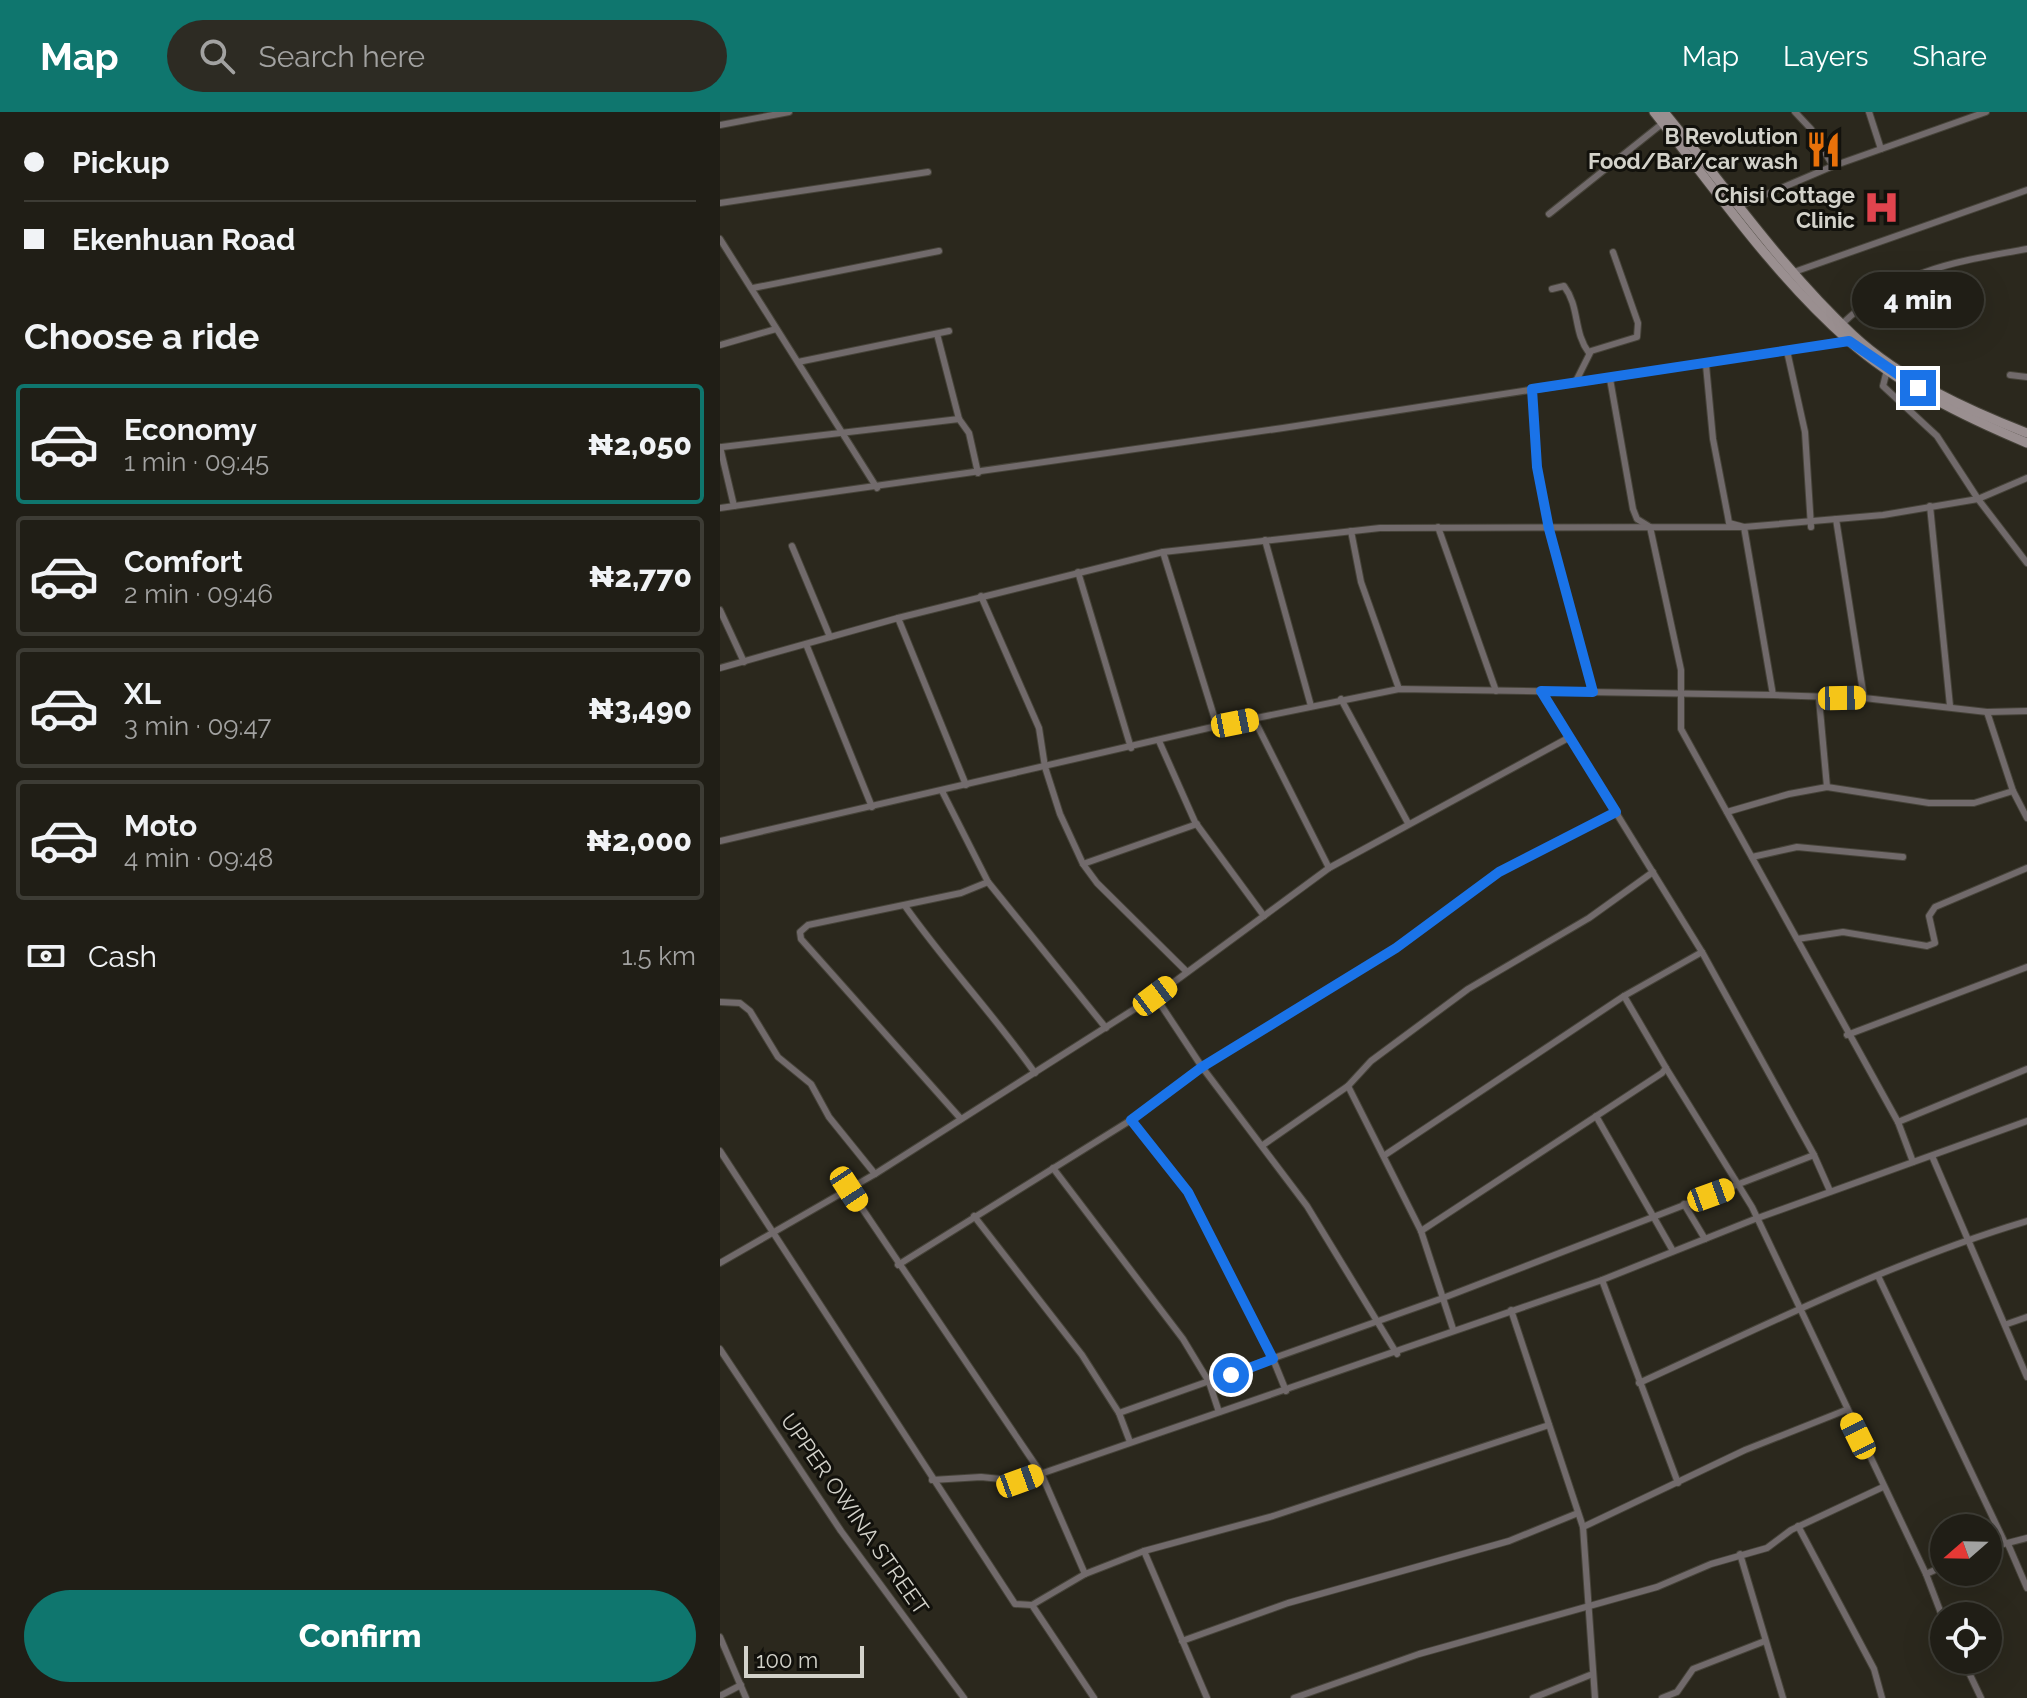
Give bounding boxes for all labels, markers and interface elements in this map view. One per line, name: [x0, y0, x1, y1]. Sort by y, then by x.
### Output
search box: [167, 20, 727, 92]
text: Map: [40, 34, 119, 79]
icon: search: [195, 34, 239, 78]
text: Search here: [259, 39, 425, 74]
text: Map: [1682, 40, 1739, 73]
text: Layers: [1783, 40, 1869, 73]
text: Share: [1913, 40, 1987, 73]
place label: B Revolution Food/Bar/car wash: [1588, 123, 1798, 174]
restaurant icon: B Revolution Food/Bar/car wash: [1805, 130, 1843, 168]
text: Pickup: [72, 145, 170, 180]
place label: Chisi Cottage Clinic: [1714, 182, 1855, 233]
hospital icon: Chisi Cottage Clinic: [1862, 189, 1900, 227]
text: Ekenhuan Road: [72, 222, 295, 257]
callout: 4 min: [1852, 272, 1984, 328]
text: 4 min: [1884, 285, 1952, 315]
text: Choose a ride: [24, 315, 259, 357]
route end: [1900, 370, 1936, 406]
icon: car: [28, 408, 100, 480]
text: Economy: [124, 412, 257, 447]
text: ₦2,050: [588, 427, 692, 462]
text: 1 min · 09:45: [124, 447, 269, 477]
icon: car: [28, 540, 100, 612]
text: Comfort: [124, 544, 243, 579]
text: ₦2,770: [589, 559, 692, 594]
text: 2 min · 09:46: [124, 579, 273, 609]
icon: car: [28, 672, 100, 744]
text: XL: [124, 676, 161, 711]
car: [1818, 686, 1866, 710]
text: ₦3,490: [588, 691, 692, 726]
car: [1209, 707, 1261, 739]
text: 3 min · 09:47: [124, 711, 271, 741]
icon: car: [28, 804, 100, 876]
text: Moto: [124, 808, 197, 843]
text: ₦2,000: [586, 823, 692, 858]
text: 4 min · 09:48: [124, 843, 273, 873]
icon: cash: [24, 934, 68, 978]
text: Cash: [88, 939, 157, 974]
text: 1.5 km: [621, 941, 696, 971]
car: [1129, 972, 1181, 1020]
car: [826, 1162, 872, 1216]
car: [1684, 1176, 1738, 1214]
route start: [1213, 1357, 1249, 1393]
street label: UPPER OWINA STREET: [776, 1408, 935, 1620]
car: [1837, 1409, 1879, 1463]
car: [993, 1462, 1047, 1500]
north arrow: [1930, 1514, 2002, 1586]
map controls: [1930, 1514, 2002, 1674]
button: Confirm: [24, 1590, 696, 1682]
button: locate: [1930, 1602, 2002, 1674]
scale bar: [744, 1642, 864, 1678]
text: 100 m: [756, 1647, 818, 1673]

